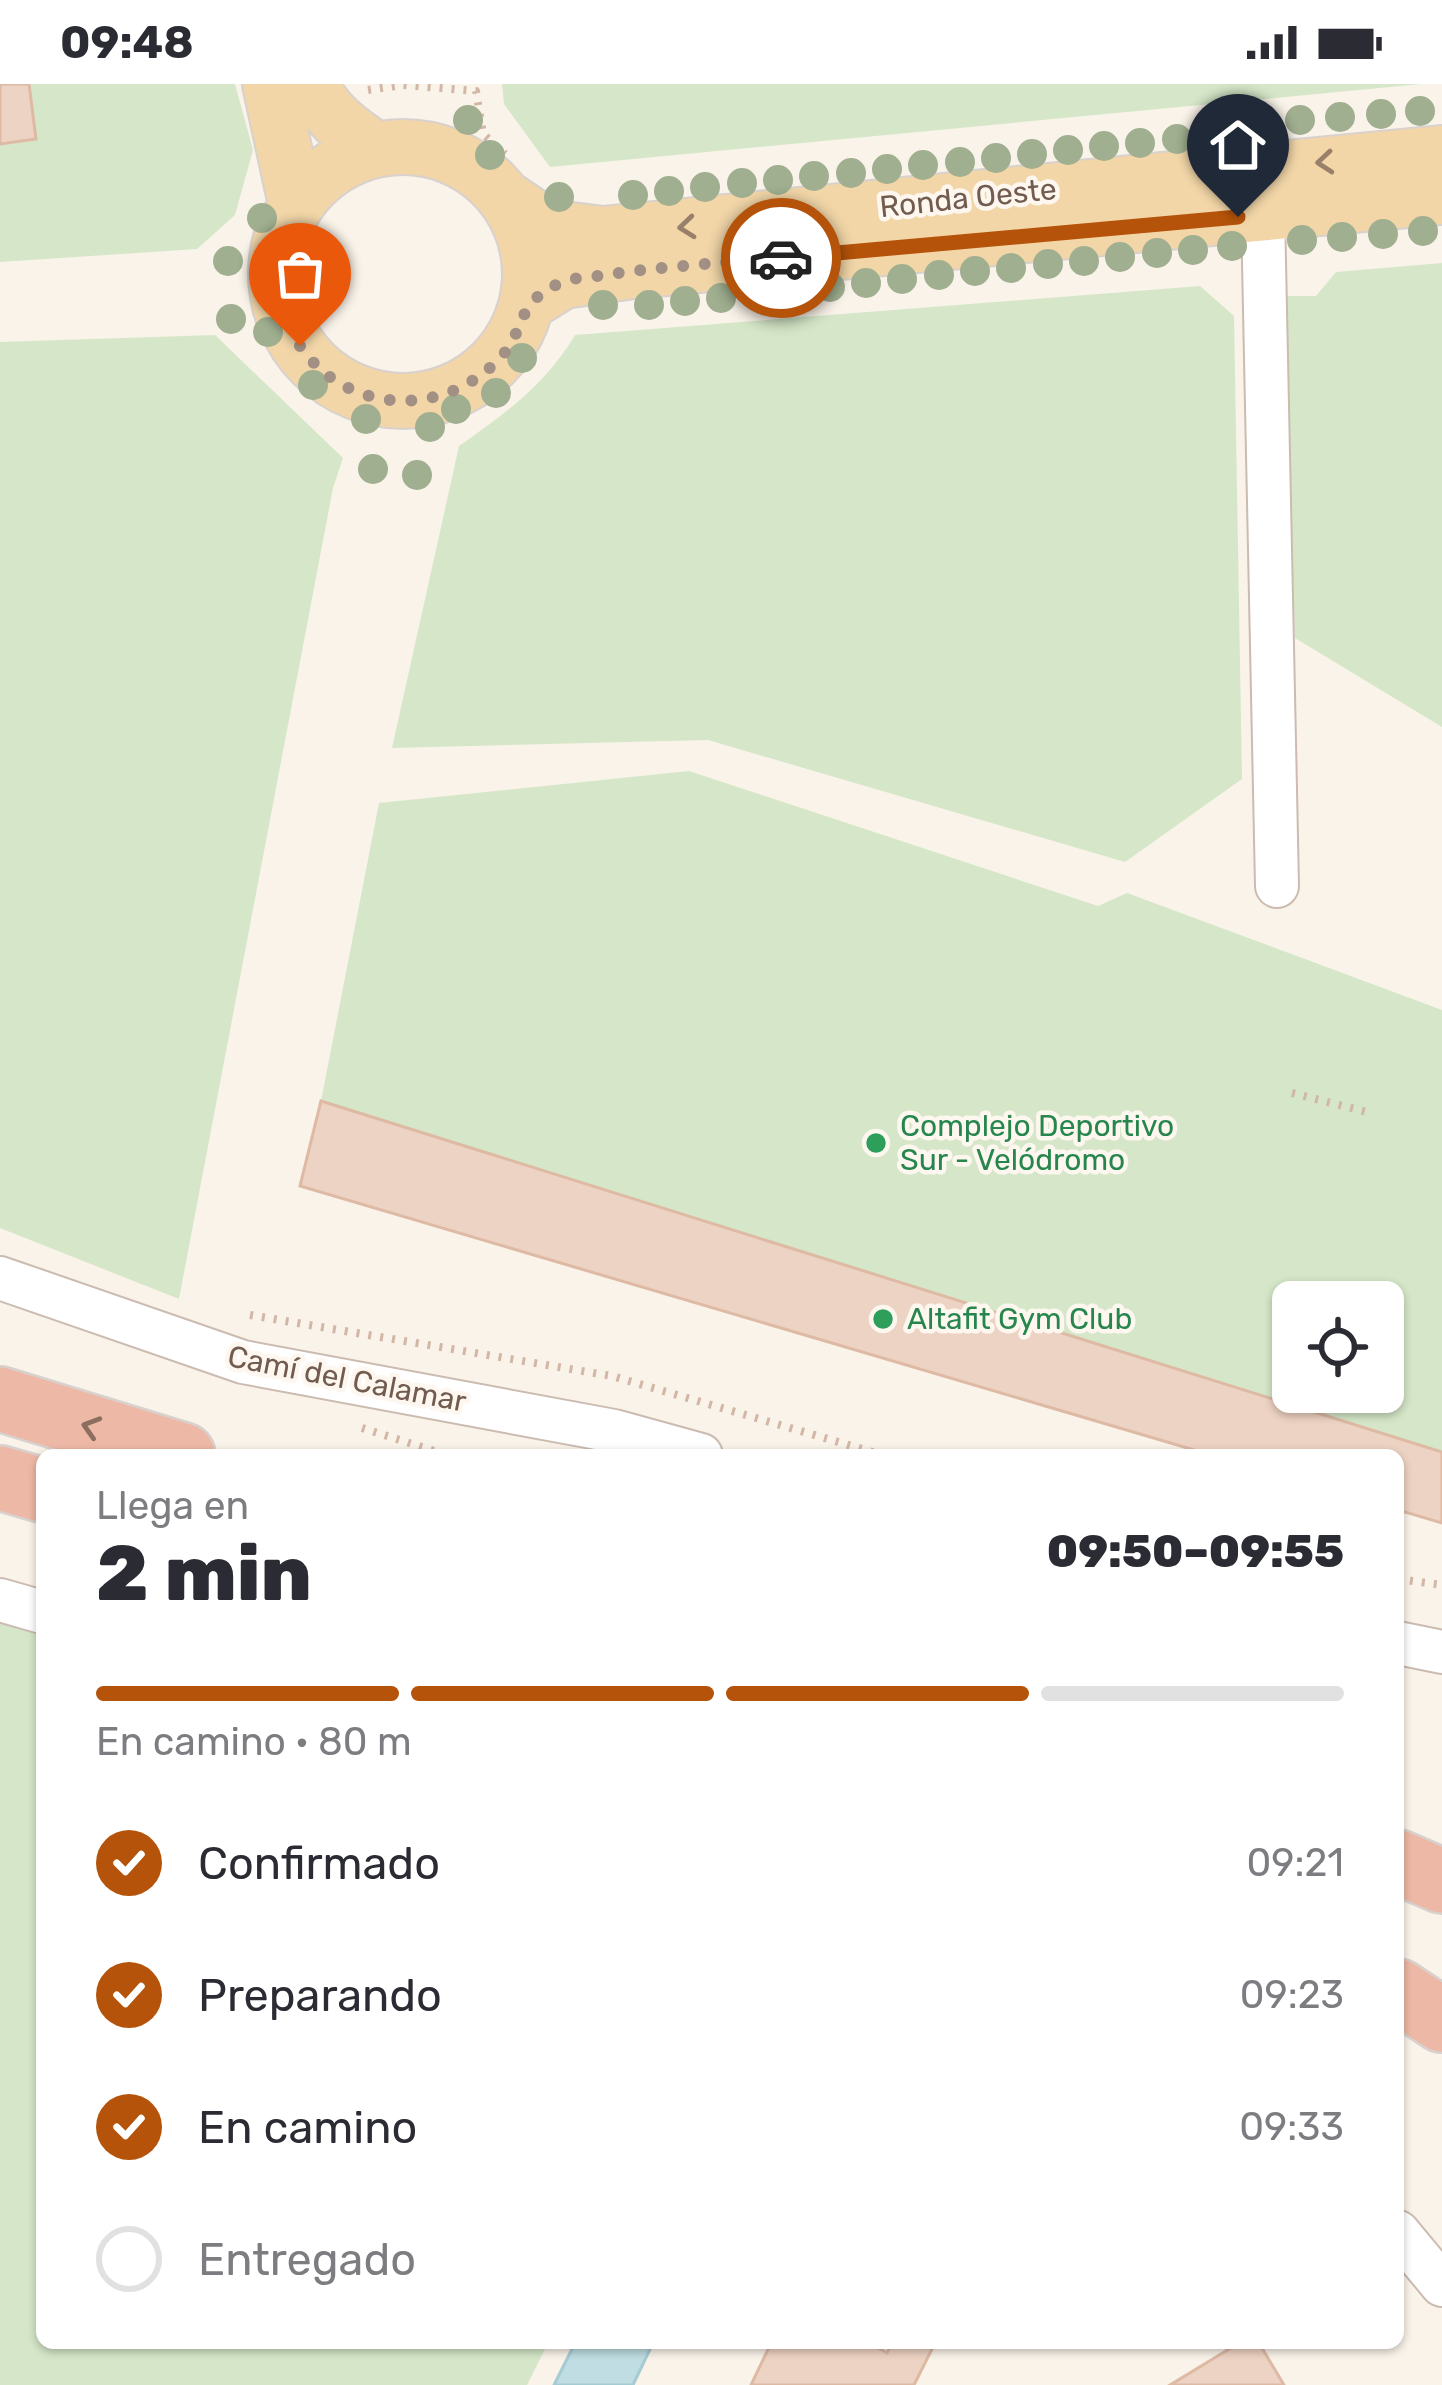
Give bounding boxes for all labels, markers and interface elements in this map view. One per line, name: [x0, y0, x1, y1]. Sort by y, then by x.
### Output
text: 09:48: [60, 16, 194, 69]
pin: [1187, 94, 1289, 217]
icon: home: [1205, 112, 1271, 178]
one-way arrow: [1315, 149, 1334, 175]
street label: Ronda Oeste: [878, 171, 1058, 225]
courier: [721, 198, 841, 318]
one-way arrow: [677, 214, 696, 239]
pin: [249, 223, 351, 346]
icon: car: [748, 225, 814, 291]
icon: bag: [267, 241, 333, 307]
place label: Complejo Deportivo Sur - Velódromo: [900, 1108, 1174, 1178]
marker: Complejo Deportivo Sur - Velódromo: [863, 1130, 889, 1156]
map controls: [1272, 1281, 1404, 1413]
button: locate: [1272, 1281, 1404, 1413]
place label: Altafit Gym Club: [907, 1301, 1132, 1337]
marker: Altafit Gym Club: [870, 1306, 896, 1332]
street label: Camí del Calamar: [225, 1338, 470, 1420]
one-way arrow: [81, 1416, 102, 1441]
text: Llega en: [96, 1483, 249, 1529]
text: 09:50–09:55: [1047, 1525, 1344, 1578]
text: 2 min: [96, 1527, 312, 1620]
text: En camino · 80 m: [96, 1719, 412, 1765]
icon: check: [96, 1830, 162, 1896]
text: Confirmado: [198, 1837, 440, 1890]
text: 09:21: [1247, 1840, 1344, 1886]
icon: check: [96, 1962, 162, 2028]
text: Preparando: [198, 1969, 442, 2022]
text: 09:23: [1240, 1972, 1344, 2018]
icon: check: [96, 2094, 162, 2160]
text: En camino: [198, 2101, 417, 2154]
text: 09:33: [1239, 2104, 1344, 2150]
text: Entregado: [198, 2233, 416, 2286]

